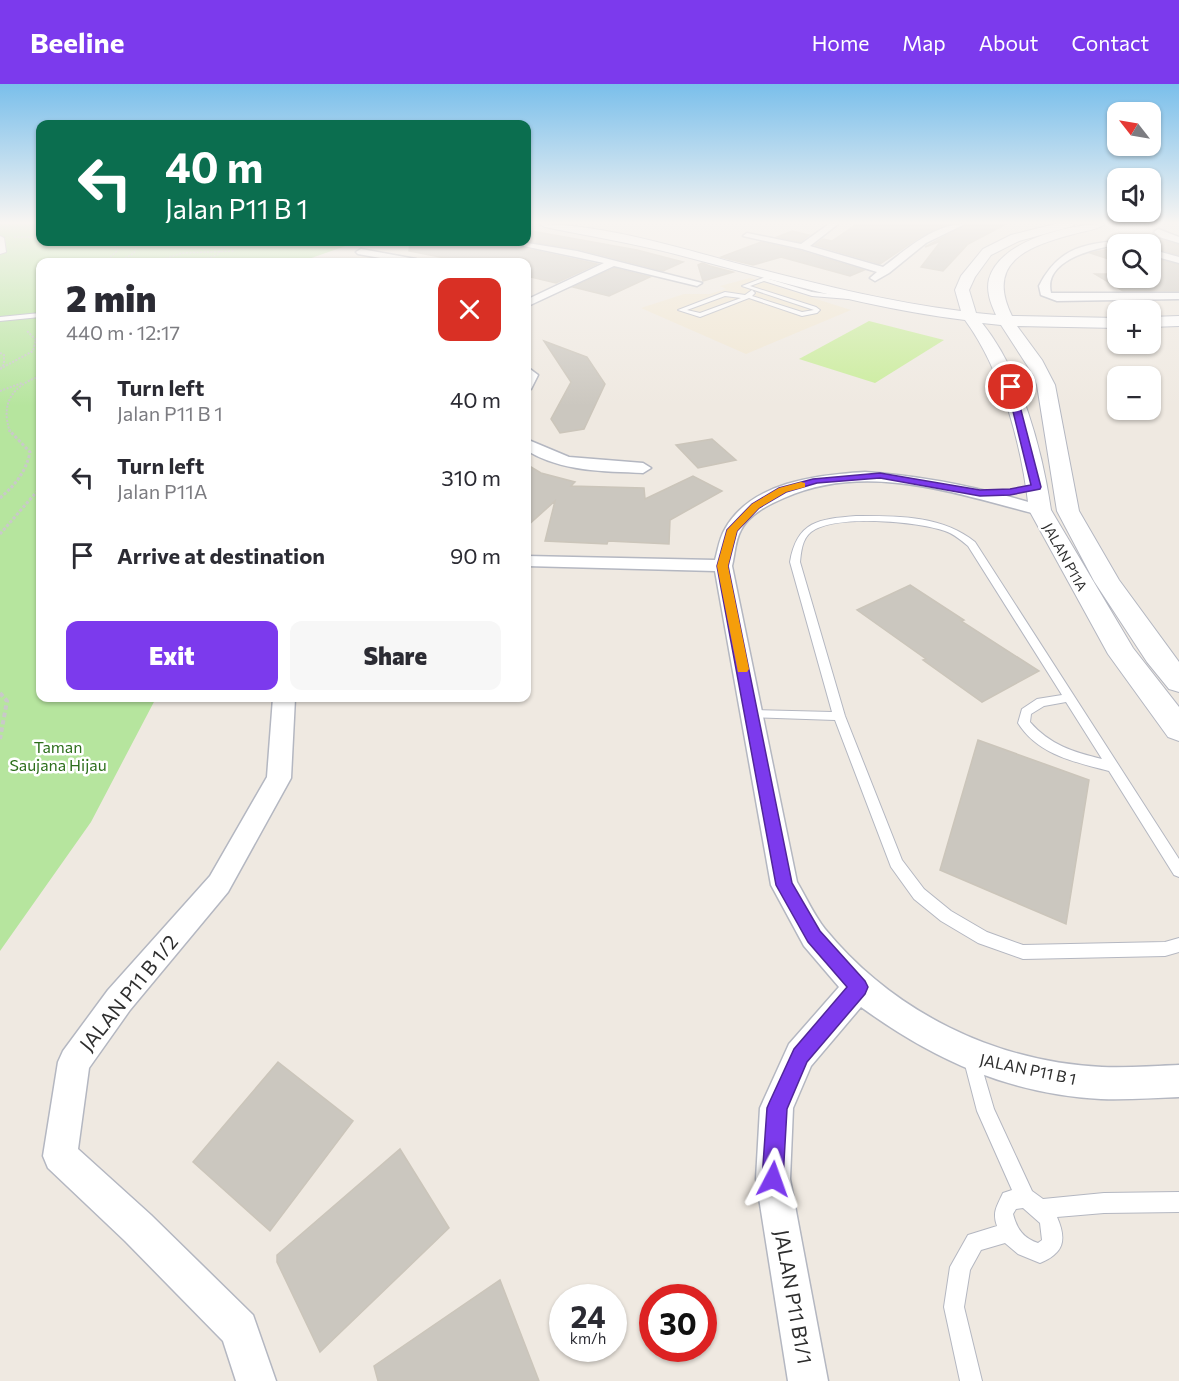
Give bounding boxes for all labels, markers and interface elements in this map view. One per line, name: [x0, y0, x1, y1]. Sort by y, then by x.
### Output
text: Beeline: [30, 25, 124, 59]
text: Home: [812, 30, 869, 55]
text: Map: [902, 30, 946, 55]
text: About: [979, 30, 1038, 55]
text: Contact: [1071, 30, 1149, 55]
north arrow: [1107, 102, 1161, 156]
map controls: [1107, 102, 1161, 420]
text: 40 m: [165, 140, 263, 192]
icon: left: [66, 144, 144, 222]
button: sound: [1107, 168, 1161, 222]
text: Jalan P11 B 1: [165, 192, 308, 225]
button: search: [1107, 234, 1161, 288]
text: 2 min: [66, 275, 156, 319]
button: close: [438, 278, 501, 341]
button: +: [1107, 300, 1161, 354]
text: 440 m · 12:17: [66, 320, 180, 344]
pin: [985, 361, 1036, 412]
button: −: [1107, 366, 1161, 420]
icon: arrive: [994, 370, 1027, 403]
text: Turn left: [117, 374, 204, 401]
icon: left: [66, 383, 99, 416]
text: 40 m: [450, 386, 501, 413]
text: Jalan P11 B 1: [117, 401, 223, 425]
text: Turn left: [117, 452, 204, 479]
icon: left: [66, 461, 99, 494]
text: 310 m: [441, 464, 501, 491]
text: Jalan P11A: [117, 479, 208, 503]
street label: JALAN P11A: [1040, 520, 1091, 594]
icon: arrive: [66, 539, 99, 572]
text: Arrive at destination: [117, 542, 325, 569]
text: 90 m: [450, 542, 501, 569]
button: Exit: [66, 621, 278, 690]
button: Share: [290, 621, 501, 690]
park label: Taman Saujana Hijau: [9, 737, 107, 774]
street label: JALAN P11 B 1/2: [74, 929, 182, 1055]
street label: JALAN P11 B 1: [978, 1049, 1078, 1088]
position arrow: [741, 1147, 805, 1211]
street label: JALAN P11 B1/1: [770, 1228, 818, 1366]
speed limit sign: 30: [639, 1284, 717, 1362]
text: 24: [570, 1297, 606, 1334]
text: km/h: [570, 1329, 606, 1347]

